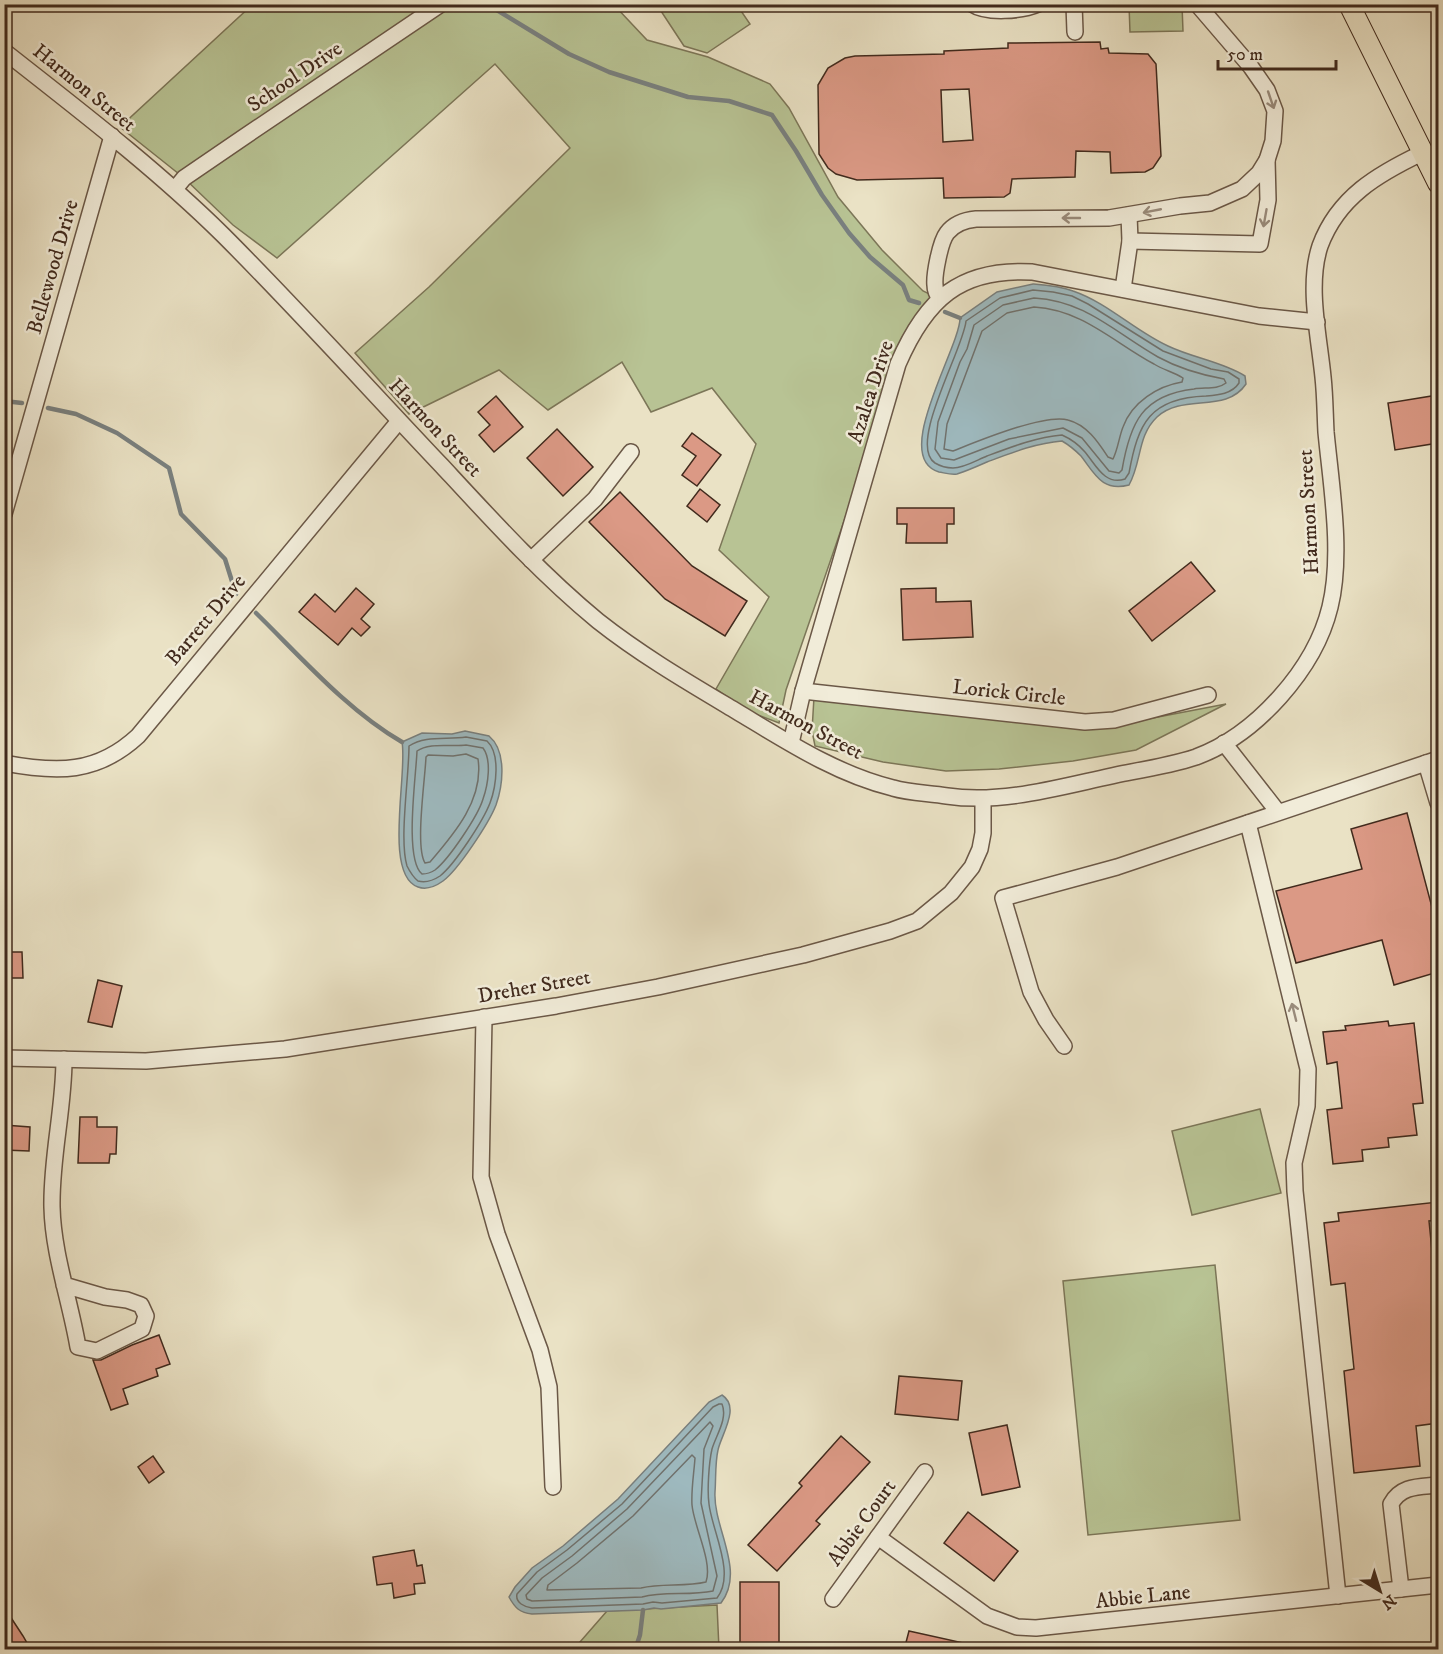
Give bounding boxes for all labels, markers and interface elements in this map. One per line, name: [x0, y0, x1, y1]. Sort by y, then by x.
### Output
scale bar: [1218, 33, 1336, 71]
street label: School Drive: [243, 36, 348, 118]
street label: Harmon Street: [27, 38, 141, 138]
text: 50 m: [1227, 44, 1263, 66]
one-way arrow: [1266, 90, 1277, 109]
street label: Bellewood Drive: [21, 196, 85, 337]
one-way arrow: [1143, 206, 1162, 217]
one-way arrow: [1259, 208, 1270, 227]
one-way arrow: [1061, 213, 1081, 224]
street label: Azalea Drive: [842, 337, 900, 447]
street label: Harmon Street: [383, 373, 487, 483]
street label: Harmon Street: [1293, 448, 1325, 575]
street label: Barrett Drive: [160, 569, 252, 671]
street label: Lorick Circle: [951, 674, 1067, 712]
street label: Harmon Street: [745, 684, 868, 766]
street label: Dreher Street: [476, 964, 593, 1010]
one-way arrow: [1288, 1003, 1300, 1022]
street label: Abbie Court: [822, 1474, 902, 1571]
north arrow: [1350, 1561, 1410, 1621]
street label: Abbie Lane: [1094, 1579, 1192, 1615]
text: N: [1377, 1590, 1400, 1614]

